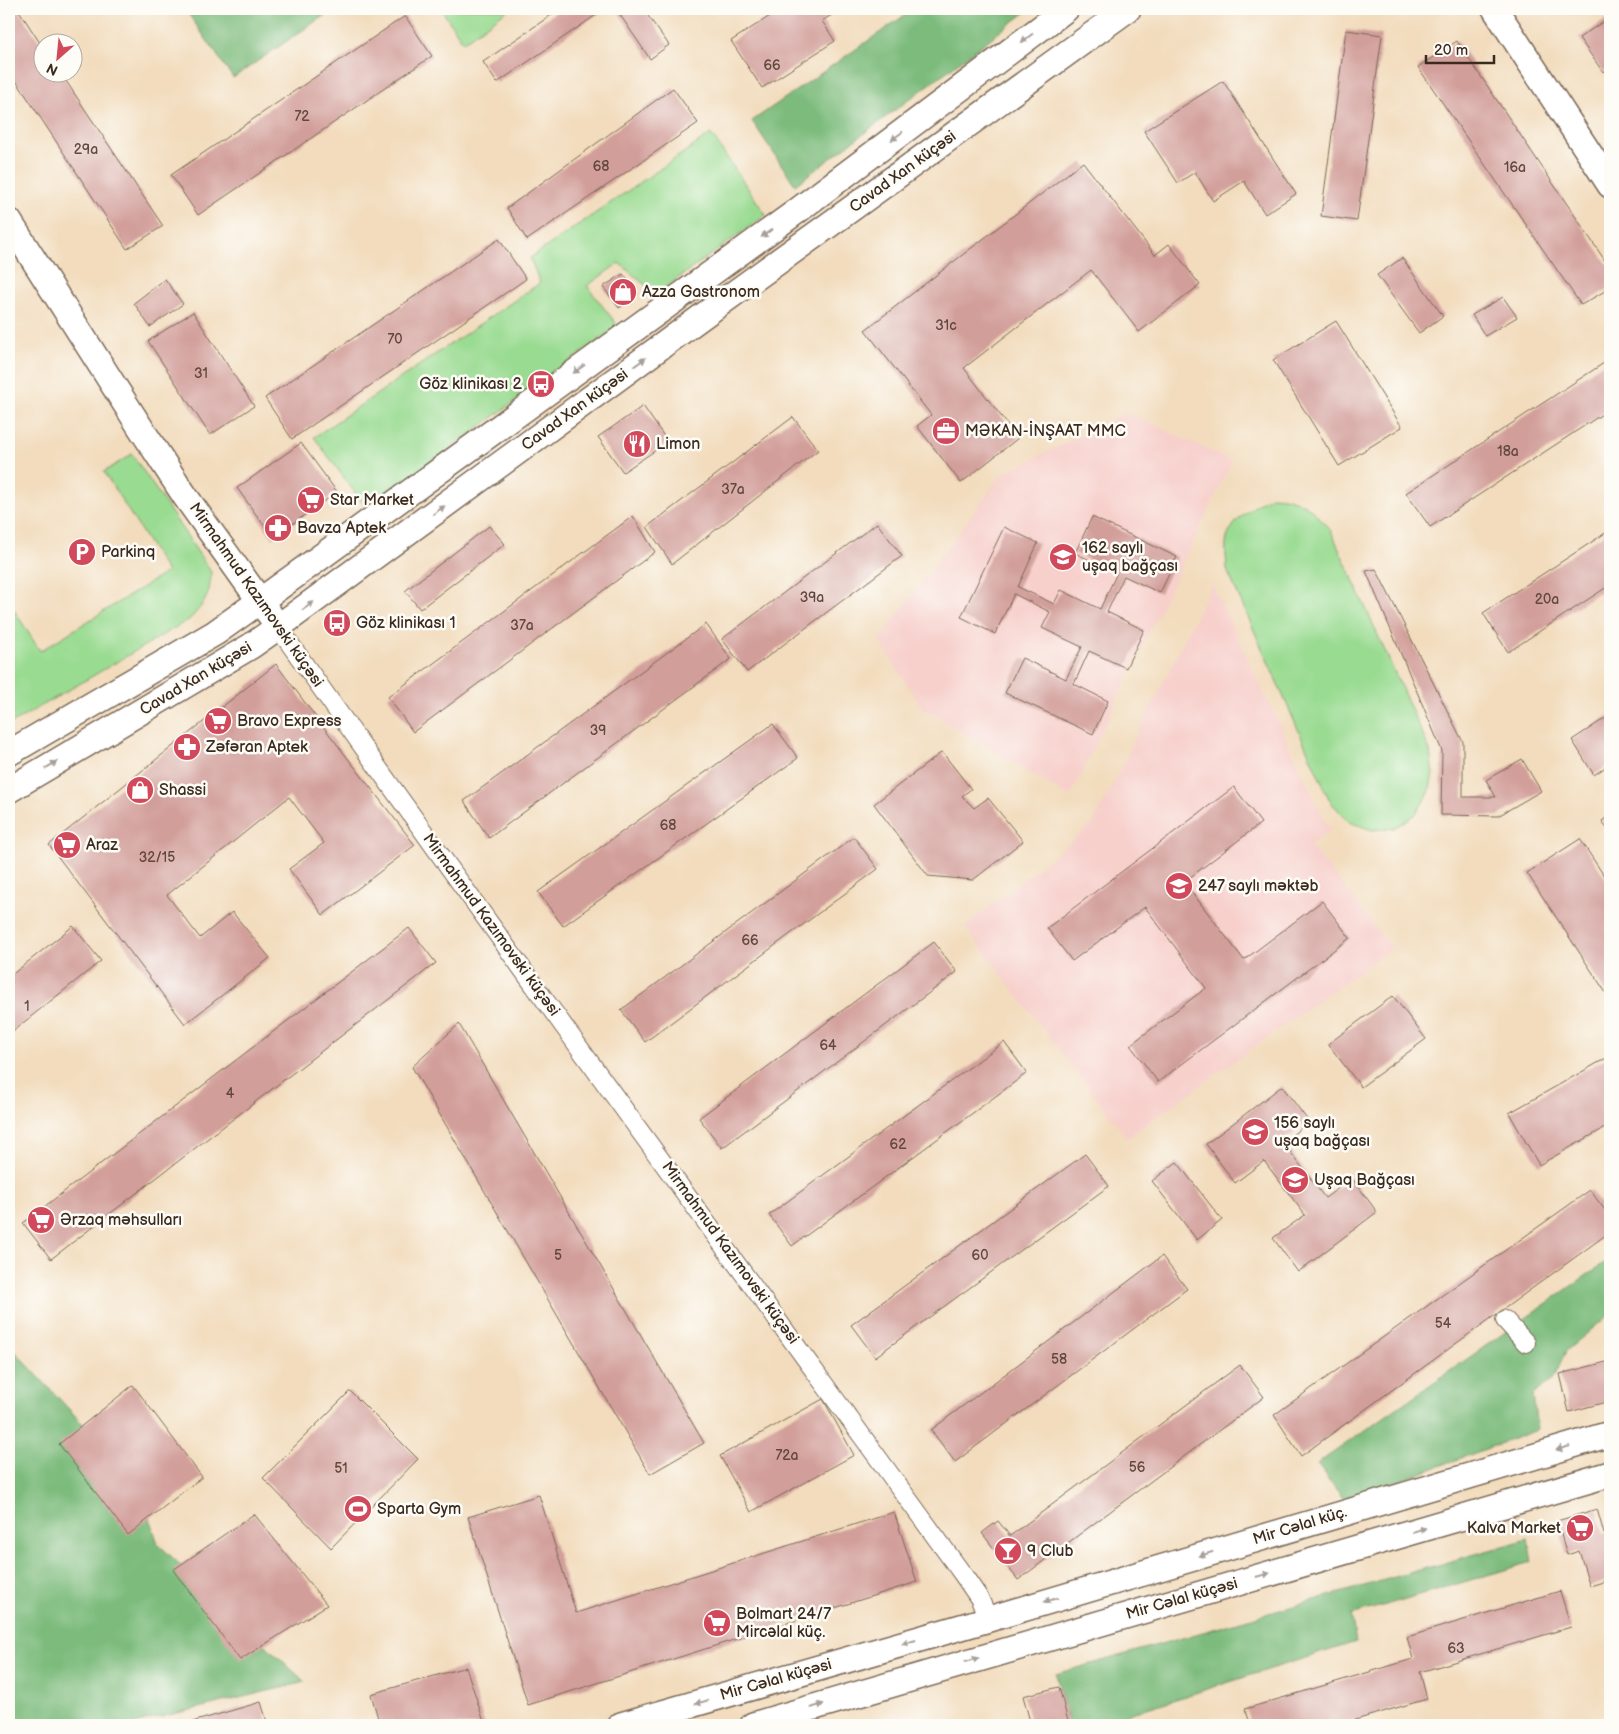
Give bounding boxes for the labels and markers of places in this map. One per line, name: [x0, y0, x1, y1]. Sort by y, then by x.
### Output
shop icon: Azza Gastronom: [608, 277, 638, 307]
place label: Azza Gastronom: [642, 283, 760, 302]
bus stop icon: Göz klinikası 2: [526, 369, 556, 399]
place label: Göz klinikası 2: [419, 375, 523, 394]
office icon: MƏKAN-İNŞAAT MMC: [931, 416, 961, 446]
place label: MƏKAN-İNŞAAT MMC: [965, 420, 1126, 441]
restaurant icon: Limon: [622, 429, 652, 459]
place label: Limon: [656, 435, 700, 454]
supermarket icon: Star Market: [296, 485, 326, 515]
place label: Star Market: [330, 491, 414, 510]
pharmacy icon: Bavza Aptek: [263, 513, 293, 543]
place label: Bavza Aptek: [297, 519, 386, 538]
parking icon: Parkinq: [67, 537, 97, 567]
place label: 162 saylı uşaq bağçası: [1082, 539, 1178, 576]
school or university icon: 162 saylı uşaq bağçası: [1048, 542, 1078, 572]
place label: Parkinq: [101, 543, 155, 562]
bus stop icon: Göz klinikası 1: [322, 608, 352, 638]
place label: Göz klinikası 1: [356, 614, 456, 633]
supermarket icon: Bravo Express: [203, 706, 233, 736]
place label: Bravo Express: [237, 712, 342, 731]
pharmacy icon: Zəfəran Aptek: [172, 732, 202, 762]
place label: Zəfəran Aptek: [205, 738, 308, 757]
shop icon: Shassi: [125, 775, 155, 805]
place label: Shassi: [159, 781, 206, 800]
supermarket icon: Araz: [52, 830, 82, 860]
place label: Araz: [86, 836, 118, 855]
school or university icon: 247 saylı məktəb: [1164, 871, 1194, 901]
place label: 247 saylı məktəb: [1198, 877, 1319, 896]
place label: 156 saylı uşaq bağçası: [1274, 1114, 1370, 1151]
school or university icon: 156 saylı uşaq bağçası: [1240, 1117, 1270, 1147]
school or university icon: Uşaq Bağçası: [1280, 1165, 1310, 1195]
place label: Uşaq Bağçası: [1314, 1171, 1415, 1190]
supermarket icon: Ərzaq məhsulları: [26, 1205, 56, 1235]
place label: Ərzaq məhsulları: [60, 1211, 182, 1230]
sports icon: Sparta Gym: [343, 1494, 373, 1524]
place label: Sparta Gym: [377, 1500, 461, 1519]
supermarket icon: Kalva Market: [1565, 1513, 1595, 1543]
place label: Kalva Market: [1467, 1519, 1561, 1538]
bar icon: 9 Club: [993, 1536, 1023, 1566]
place label: 9 Club: [1027, 1542, 1073, 1561]
place label: Bolmart 24/7 Mircәlal küç.: [736, 1605, 831, 1642]
supermarket icon: Bolmart 24/7 Mircәlal küç.: [702, 1608, 732, 1638]

